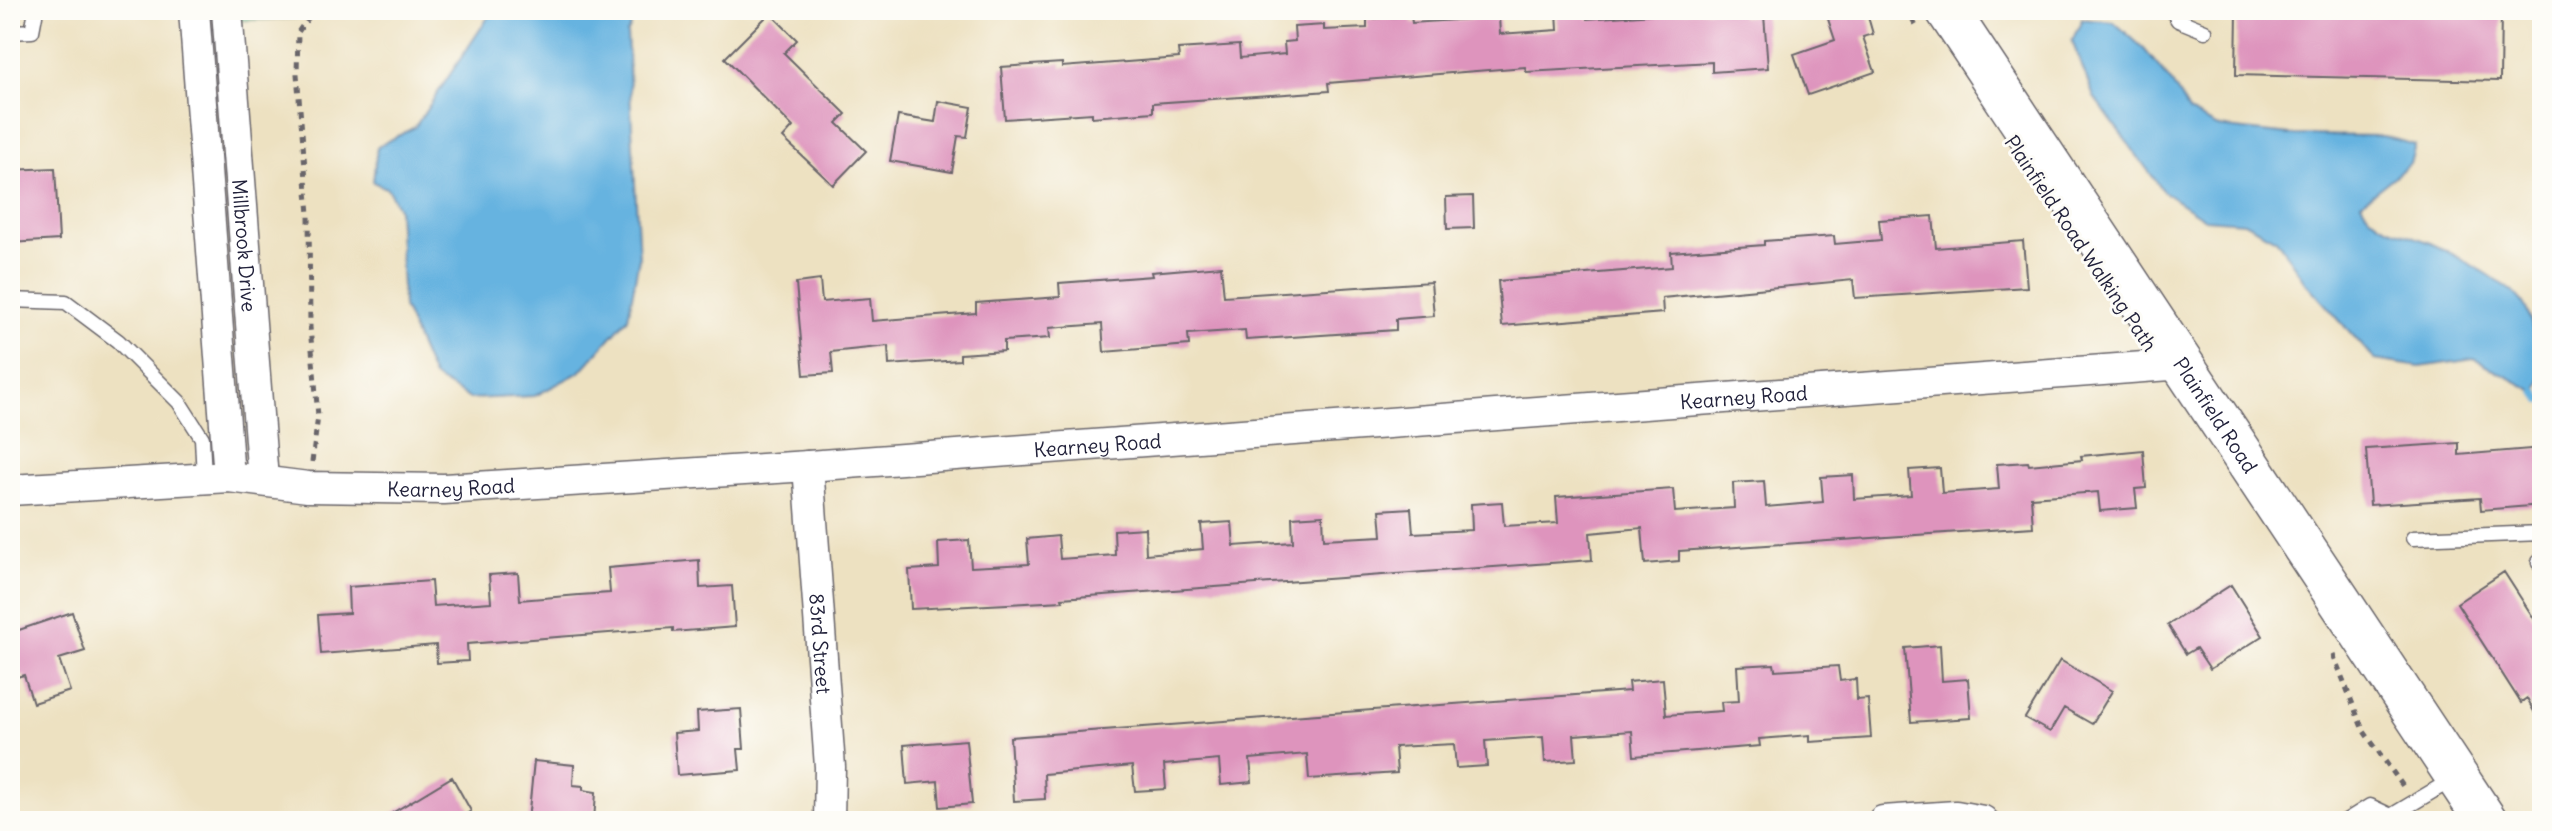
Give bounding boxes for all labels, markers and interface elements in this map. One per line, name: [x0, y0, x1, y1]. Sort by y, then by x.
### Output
street label: Plainfield Road Walking Path: [1999, 130, 2163, 356]
street label: Millbrook Drive: [227, 178, 263, 313]
street label: Plainfield Road: [2169, 352, 2264, 478]
street label: Kearney Road: [1679, 379, 1809, 414]
street label: Kearney Road: [1033, 427, 1162, 462]
street label: Kearney Road: [387, 472, 516, 502]
street label: 83rd Street: [805, 592, 837, 695]

